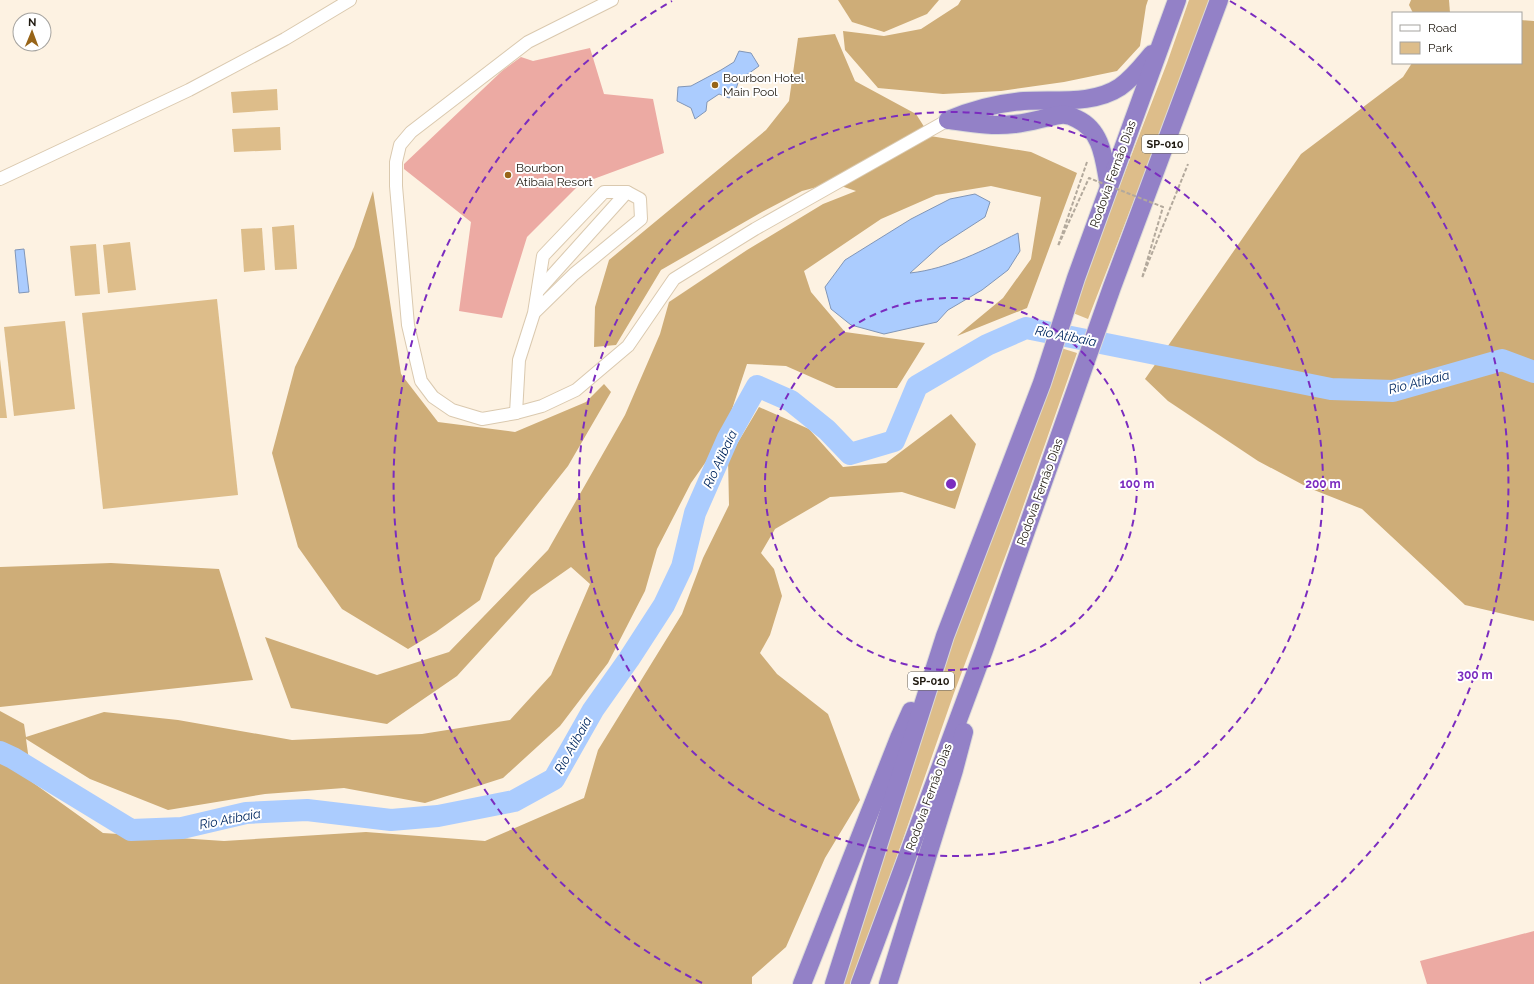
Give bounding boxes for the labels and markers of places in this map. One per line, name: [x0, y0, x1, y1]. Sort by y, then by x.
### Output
place label: Bourbon Hotel Main Pool: [723, 71, 805, 99]
marker: Bourbon Hotel Main Pool: [710, 80, 720, 90]
place label: Bourbon Atibaia Resort: [516, 161, 593, 189]
marker: Bourbon Atibaia Resort: [503, 170, 513, 180]
centre of rings: [944, 477, 958, 491]

